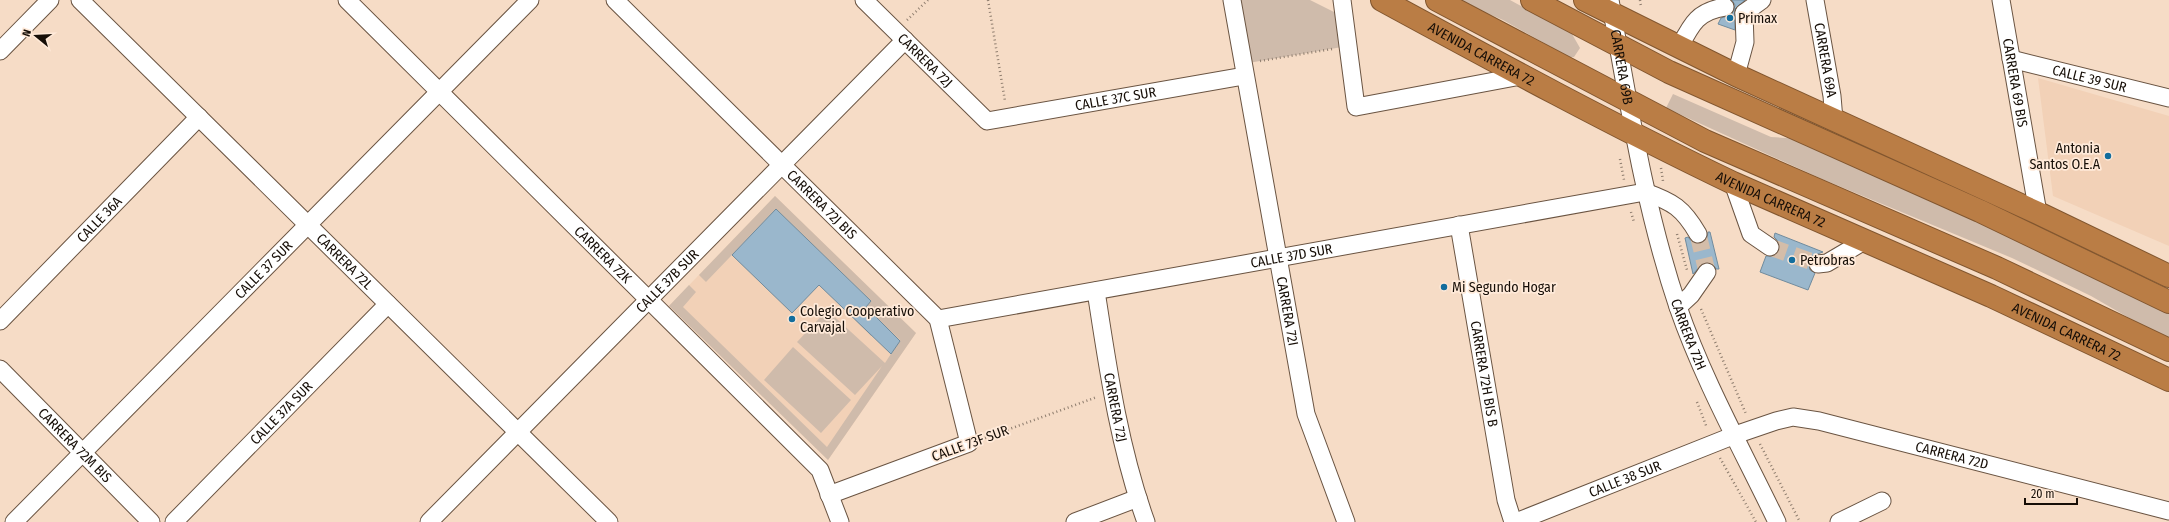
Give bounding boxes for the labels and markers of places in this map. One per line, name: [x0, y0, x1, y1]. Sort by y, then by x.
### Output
place label: Primax: [1738, 10, 1778, 27]
marker: Primax: [1725, 13, 1735, 23]
place label: Antonia Santos O.E.A: [2029, 140, 2101, 173]
marker: Antonia Santos O.E.A: [2103, 151, 2113, 161]
place label: Petrobras: [1800, 252, 1855, 269]
marker: Petrobras: [1787, 255, 1797, 265]
place label: Mi Segundo Hogar: [1452, 279, 1556, 296]
marker: Mi Segundo Hogar: [1439, 282, 1449, 292]
place label: Colegio Cooperativo Carvajal: [800, 303, 914, 336]
marker: Colegio Cooperativo Carvajal: [787, 314, 797, 324]

